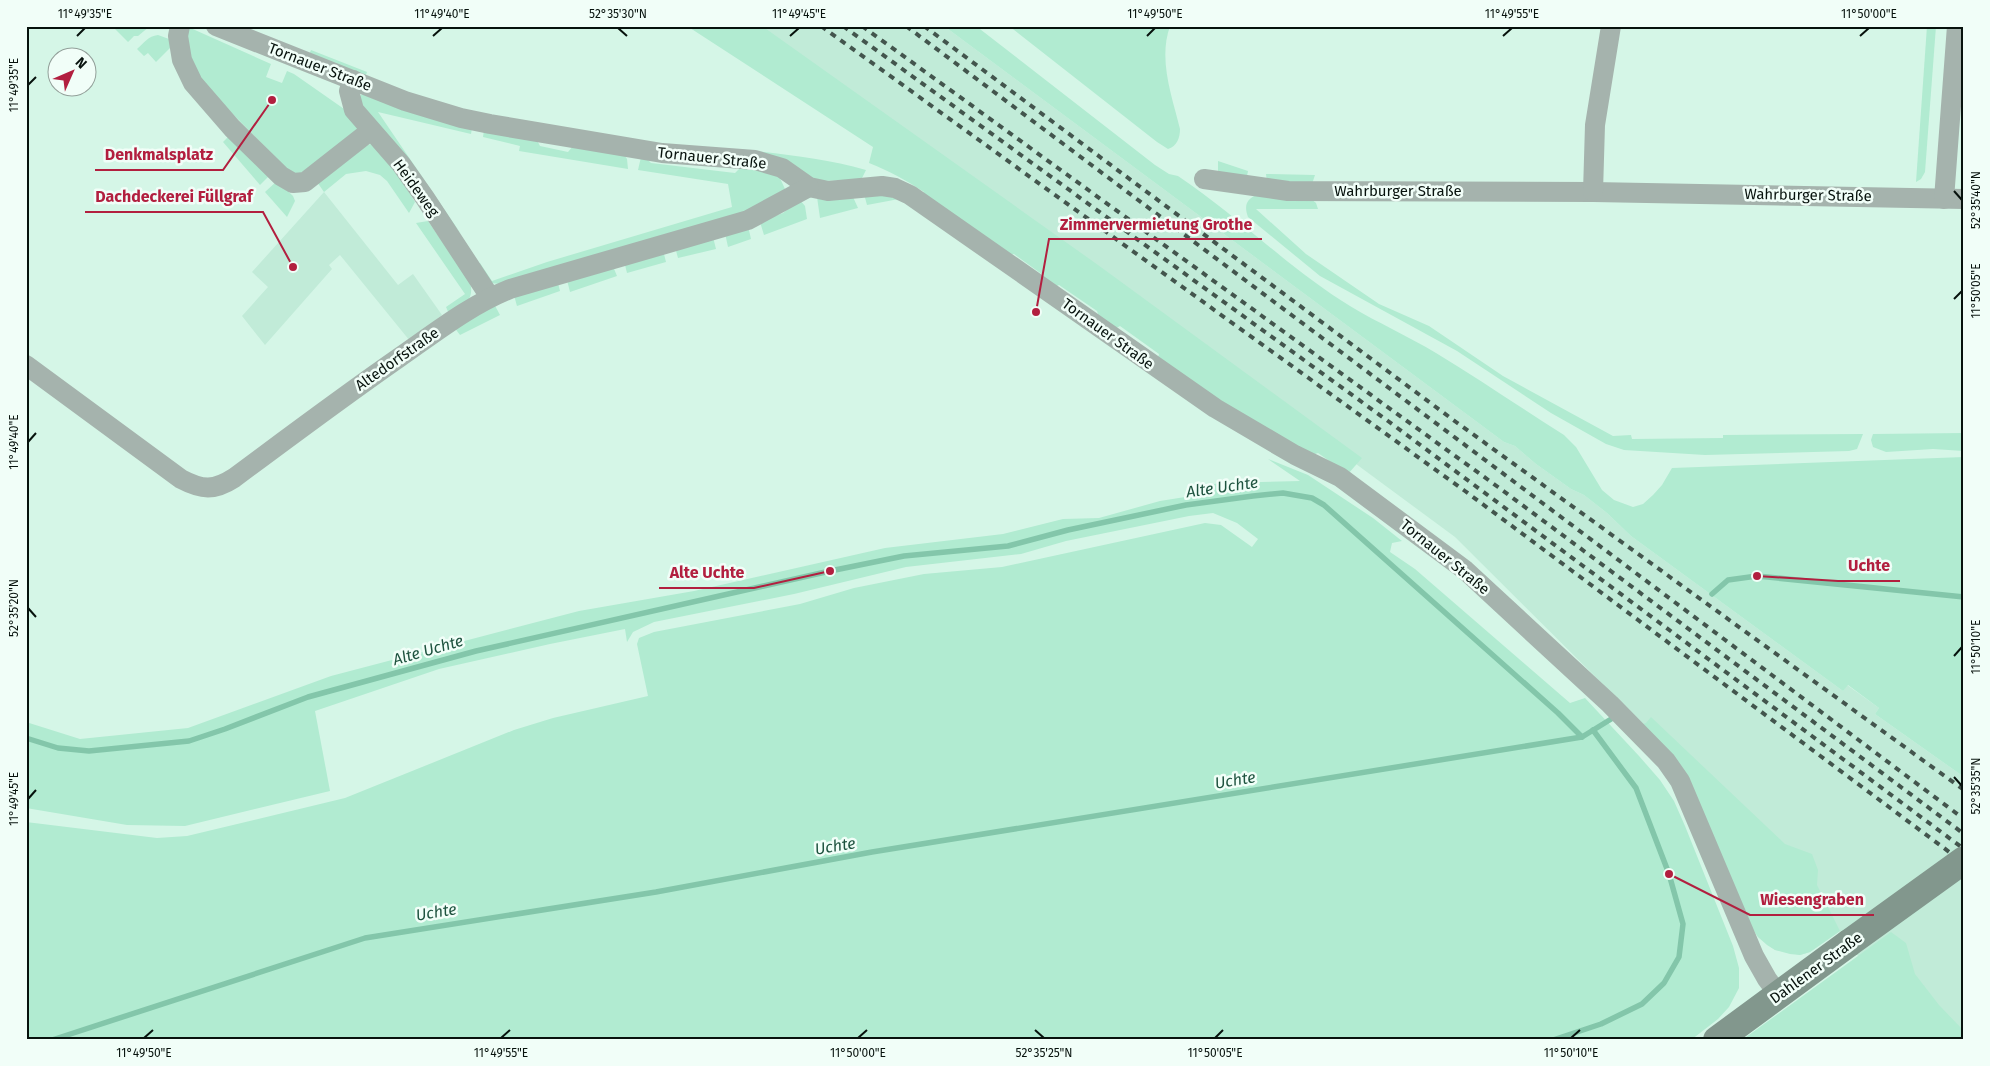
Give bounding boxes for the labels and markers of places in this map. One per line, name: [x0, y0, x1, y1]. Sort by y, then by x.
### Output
callout: Denkmalsplatz: [95, 139, 223, 170]
callout: Dachdeckerei Füllgraf: [85, 181, 263, 212]
callout: Zimmervermietung Grothe: [1049, 208, 1262, 239]
callout: Uchte: [1838, 550, 1900, 581]
callout: Alte Uchte: [659, 557, 754, 588]
callout: Wiesengraben: [1750, 884, 1874, 915]

